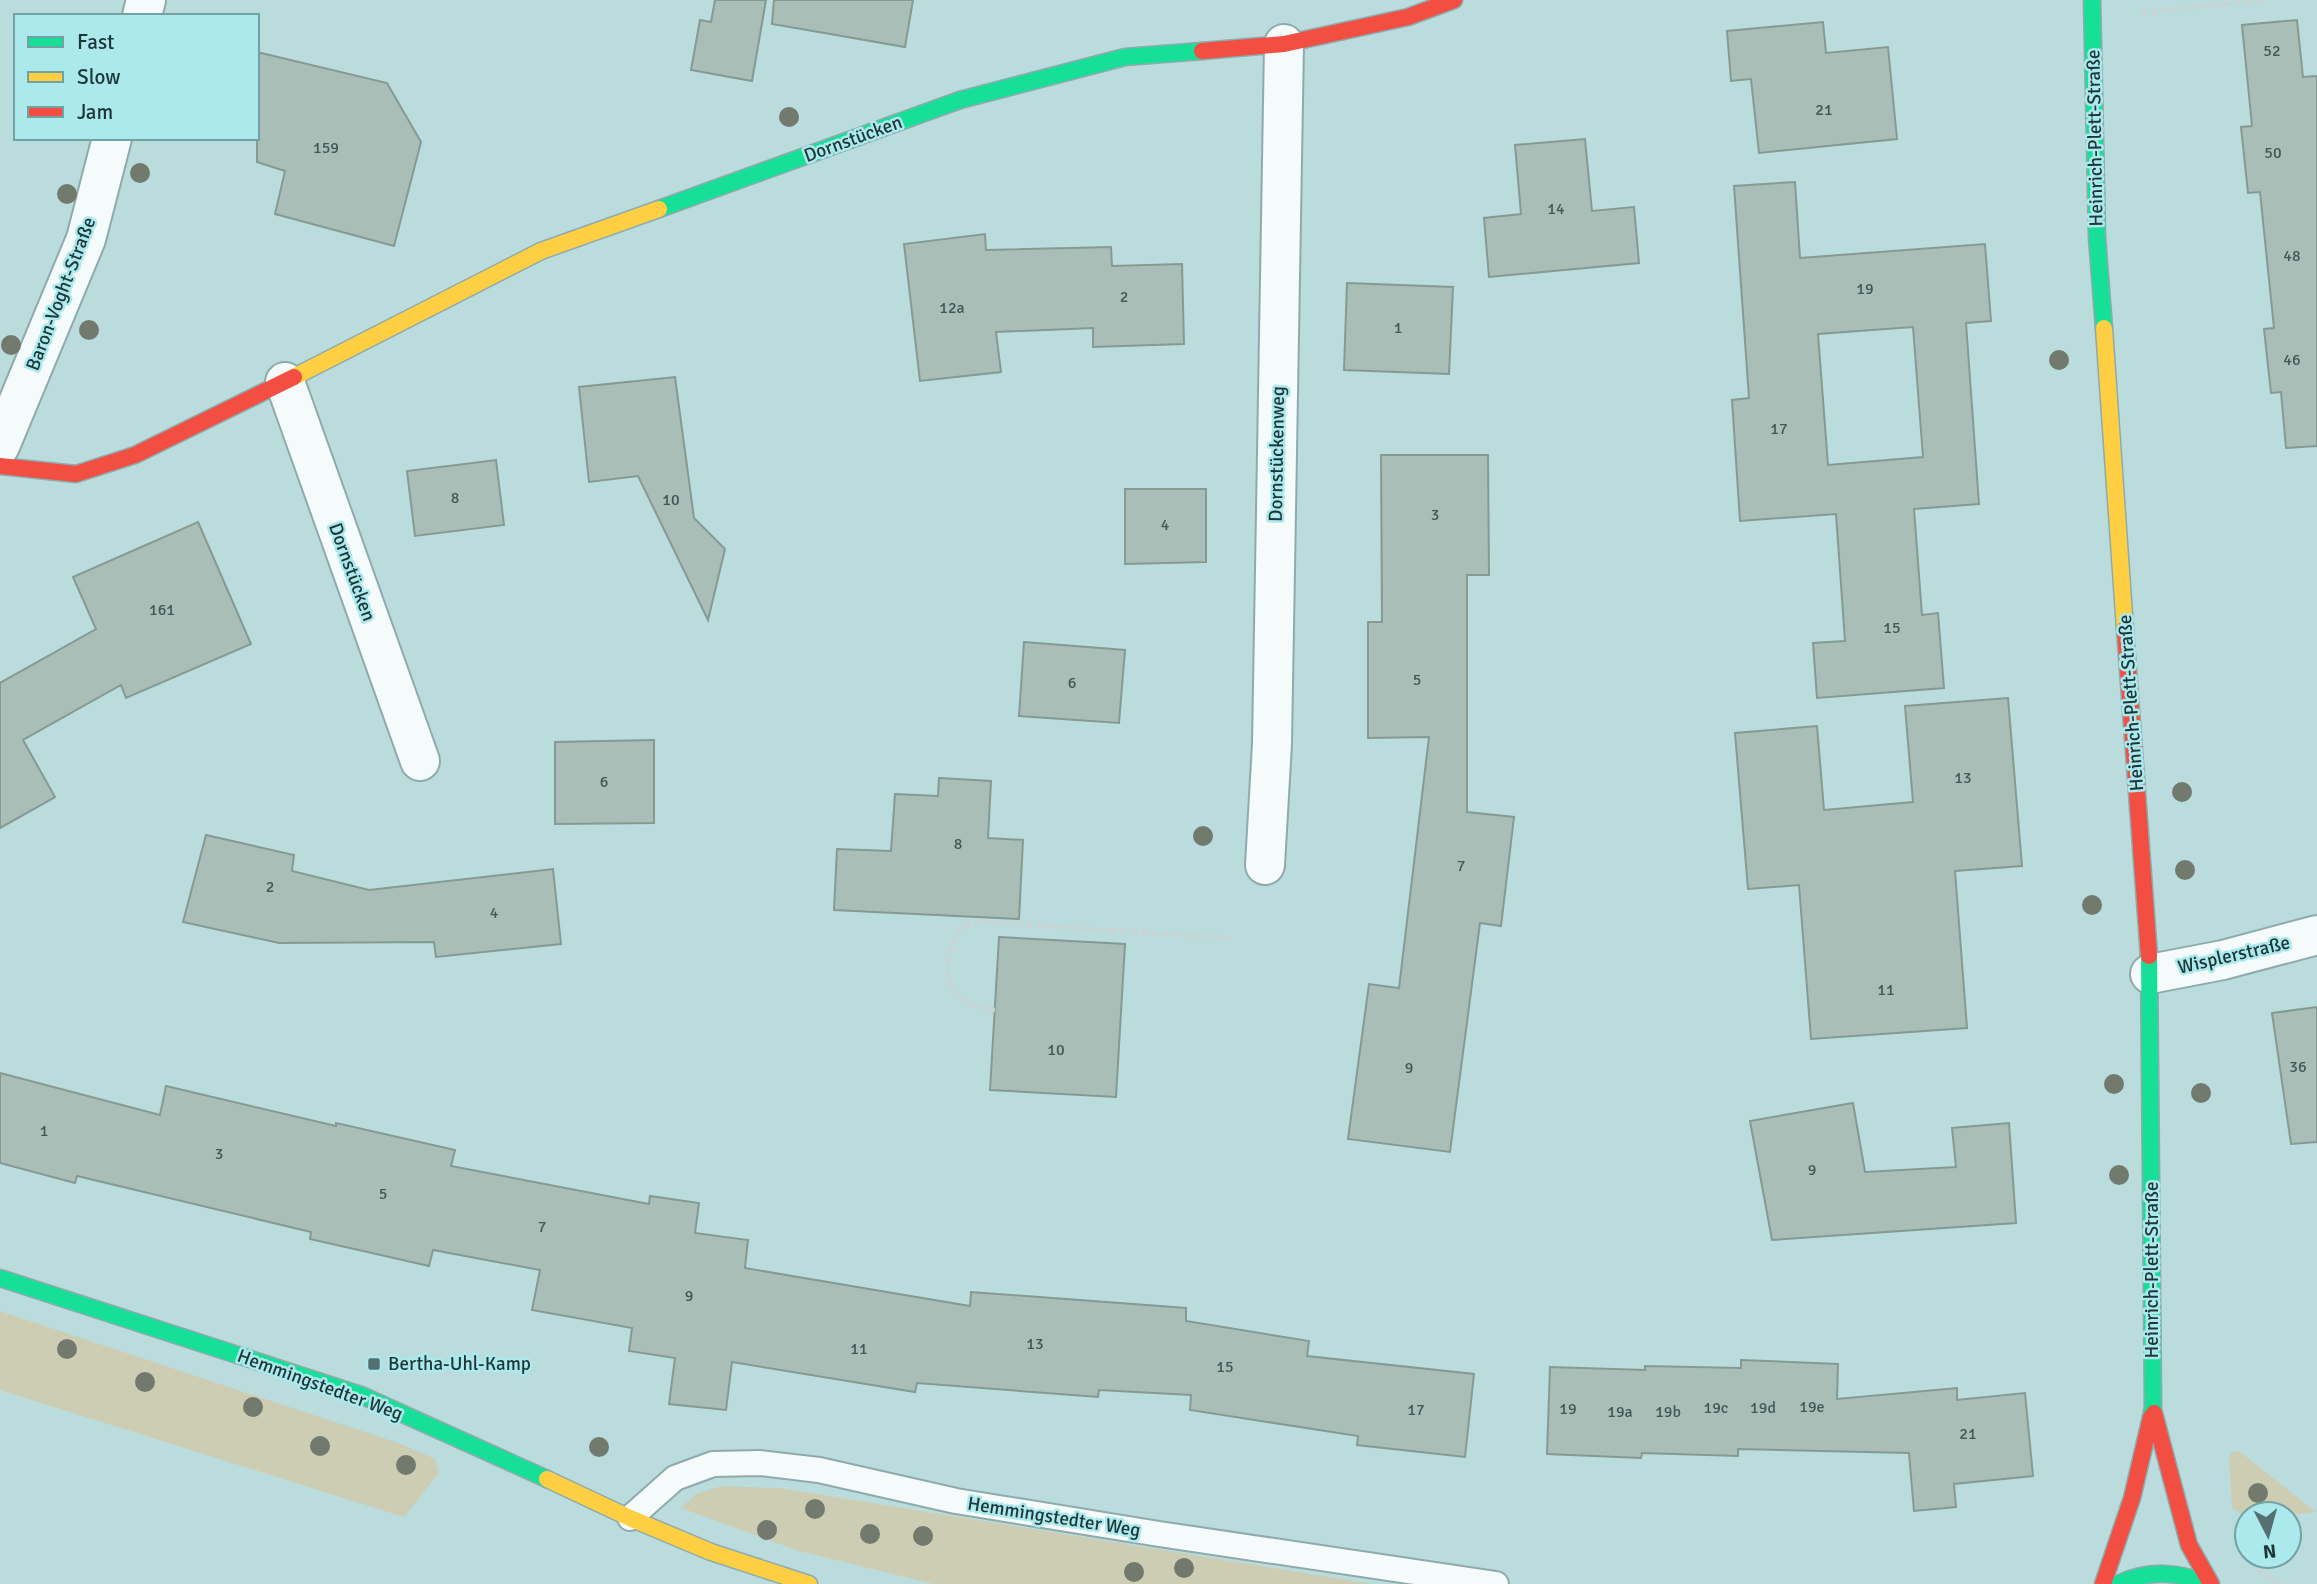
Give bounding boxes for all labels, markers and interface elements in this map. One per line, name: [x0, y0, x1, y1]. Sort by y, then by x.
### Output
legend: [14, 14, 259, 140]
text: Fast: [77, 29, 114, 55]
house number: 52: [2263, 41, 2281, 61]
street label: Heinrich-Plett-Straße: [2081, 49, 2109, 227]
text: Slow: [77, 64, 121, 90]
text: Jam: [77, 99, 113, 125]
house number: 21: [1815, 100, 1833, 120]
street label: Dornstücken: [801, 110, 905, 168]
house number: 159: [313, 138, 339, 158]
house number: 50: [2264, 143, 2282, 163]
house number: 14: [1547, 199, 1565, 219]
street label: Baron-Voght-Straße: [21, 214, 101, 374]
house number: 48: [2283, 246, 2301, 266]
house number: 19: [1856, 279, 1874, 299]
house number: 2: [1120, 287, 1128, 307]
house number: 12a: [939, 298, 965, 318]
house number: 1: [1394, 318, 1402, 338]
house number: 46: [2283, 350, 2301, 370]
street label: Dornstückenweg: [1264, 386, 1290, 522]
house number: 17: [1770, 419, 1788, 439]
house number: 8: [451, 488, 459, 508]
house number: 10: [662, 490, 680, 510]
house number: 3: [1431, 505, 1439, 525]
house number: 4: [1161, 515, 1170, 535]
street label: Dornstücken: [323, 520, 381, 624]
house number: 161: [149, 600, 175, 620]
street label: Heinrich-Plett-Straße: [2113, 614, 2149, 792]
house number: 15: [1883, 618, 1901, 638]
house number: 5: [1413, 670, 1421, 690]
house number: 6: [1068, 673, 1076, 693]
house number: 13: [1954, 768, 1972, 788]
house number: 6: [600, 772, 608, 792]
house number: 8: [954, 834, 962, 854]
house number: 7: [1457, 856, 1465, 876]
house number: 2: [266, 877, 274, 897]
house number: 4: [490, 903, 499, 923]
street label: Wisplerstraße: [2176, 930, 2292, 980]
house number: 11: [1877, 980, 1895, 1000]
house number: 10: [1047, 1040, 1065, 1060]
house number: 36: [2289, 1057, 2307, 1077]
house number: 9: [1405, 1058, 1413, 1078]
house number: 1: [40, 1121, 48, 1141]
house number: 3: [215, 1144, 223, 1164]
house number: 9: [1808, 1160, 1816, 1180]
street label: Heinrich-Plett-Straße: [2140, 1181, 2164, 1359]
house number: 5: [379, 1184, 387, 1204]
house number: 7: [538, 1217, 546, 1237]
house number: 9: [685, 1286, 693, 1306]
house number: 13: [1026, 1334, 1044, 1354]
house number: 11: [850, 1339, 868, 1359]
street label: Hemmingstedter Weg: [234, 1344, 406, 1426]
place label: Bertha-Uhl-Kamp: [388, 1352, 531, 1376]
marker: Bertha-Uhl-Kamp: [366, 1356, 382, 1372]
house number: 15: [1216, 1357, 1234, 1377]
house number: 19e: [1799, 1397, 1825, 1417]
house number: 19c: [1704, 1398, 1728, 1418]
house number: 19d: [1750, 1398, 1776, 1418]
house number: 19: [1559, 1399, 1577, 1419]
house number: 17: [1407, 1400, 1425, 1420]
house number: 19a: [1607, 1402, 1633, 1422]
house number: 19b: [1655, 1402, 1681, 1422]
house number: 21: [1959, 1424, 1977, 1444]
street label: Hemmingstedter Weg: [966, 1491, 1142, 1543]
north arrow: [2233, 1500, 2303, 1570]
text: N: [2262, 1538, 2277, 1564]

